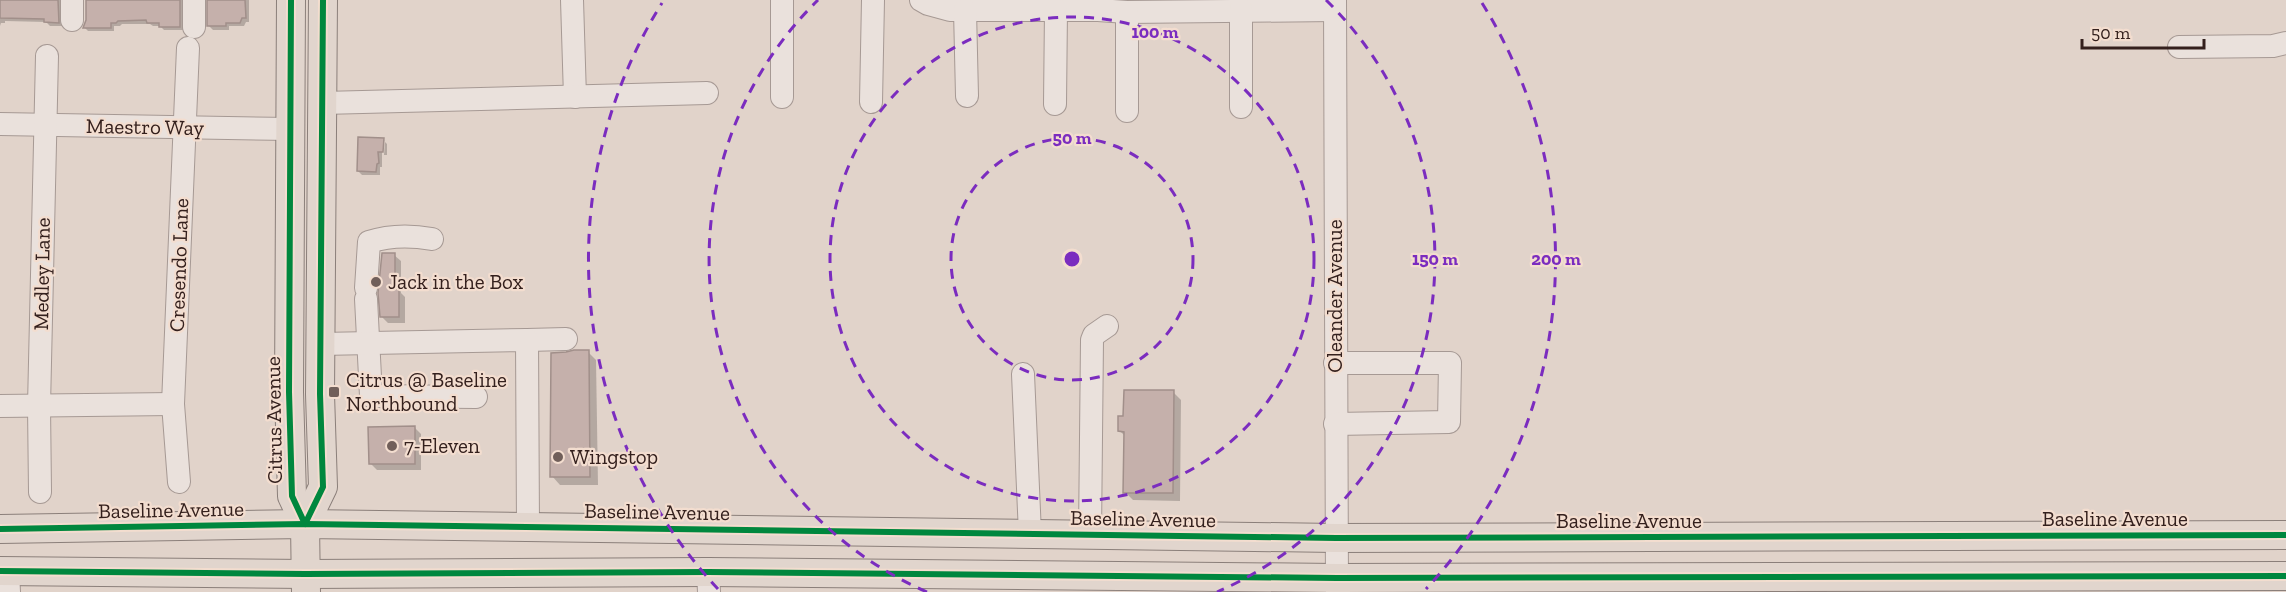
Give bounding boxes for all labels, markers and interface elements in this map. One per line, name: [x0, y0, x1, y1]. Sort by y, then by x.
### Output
scale bar: [2082, 12, 2204, 50]
text: 100 m: [1131, 21, 1179, 43]
text: 50 m: [2091, 22, 2131, 44]
street label: Maestro Way: [86, 113, 205, 140]
text: 50 m: [1053, 127, 1092, 149]
street label: Cresendo Lane: [164, 198, 193, 332]
street label: Medley Lane: [28, 217, 55, 331]
street label: Oleander Avenue: [1322, 219, 1347, 373]
text: 150 m: [1412, 248, 1458, 270]
text: 200 m: [1531, 248, 1581, 270]
centre of rings: [1062, 249, 1082, 269]
place label: Jack in the Box: [388, 269, 523, 294]
marker: Jack in the Box: [369, 275, 383, 289]
street label: Citrus Avenue: [260, 356, 287, 484]
place label: Citrus @ Baseline Northbound: [346, 367, 507, 416]
marker: Citrus @ Baseline Northbound: [327, 385, 341, 399]
place label: 7-Eleven: [404, 433, 480, 458]
marker: 7-Eleven: [385, 439, 399, 453]
place label: Wingstop: [570, 444, 658, 469]
marker: Wingstop: [551, 450, 565, 464]
street label: Baseline Avenue: [98, 496, 244, 523]
street label: Baseline Avenue: [584, 498, 730, 525]
street label: Baseline Avenue: [1070, 505, 1216, 532]
street label: Baseline Avenue: [2042, 506, 2188, 531]
street label: Baseline Avenue: [1556, 508, 1702, 533]

